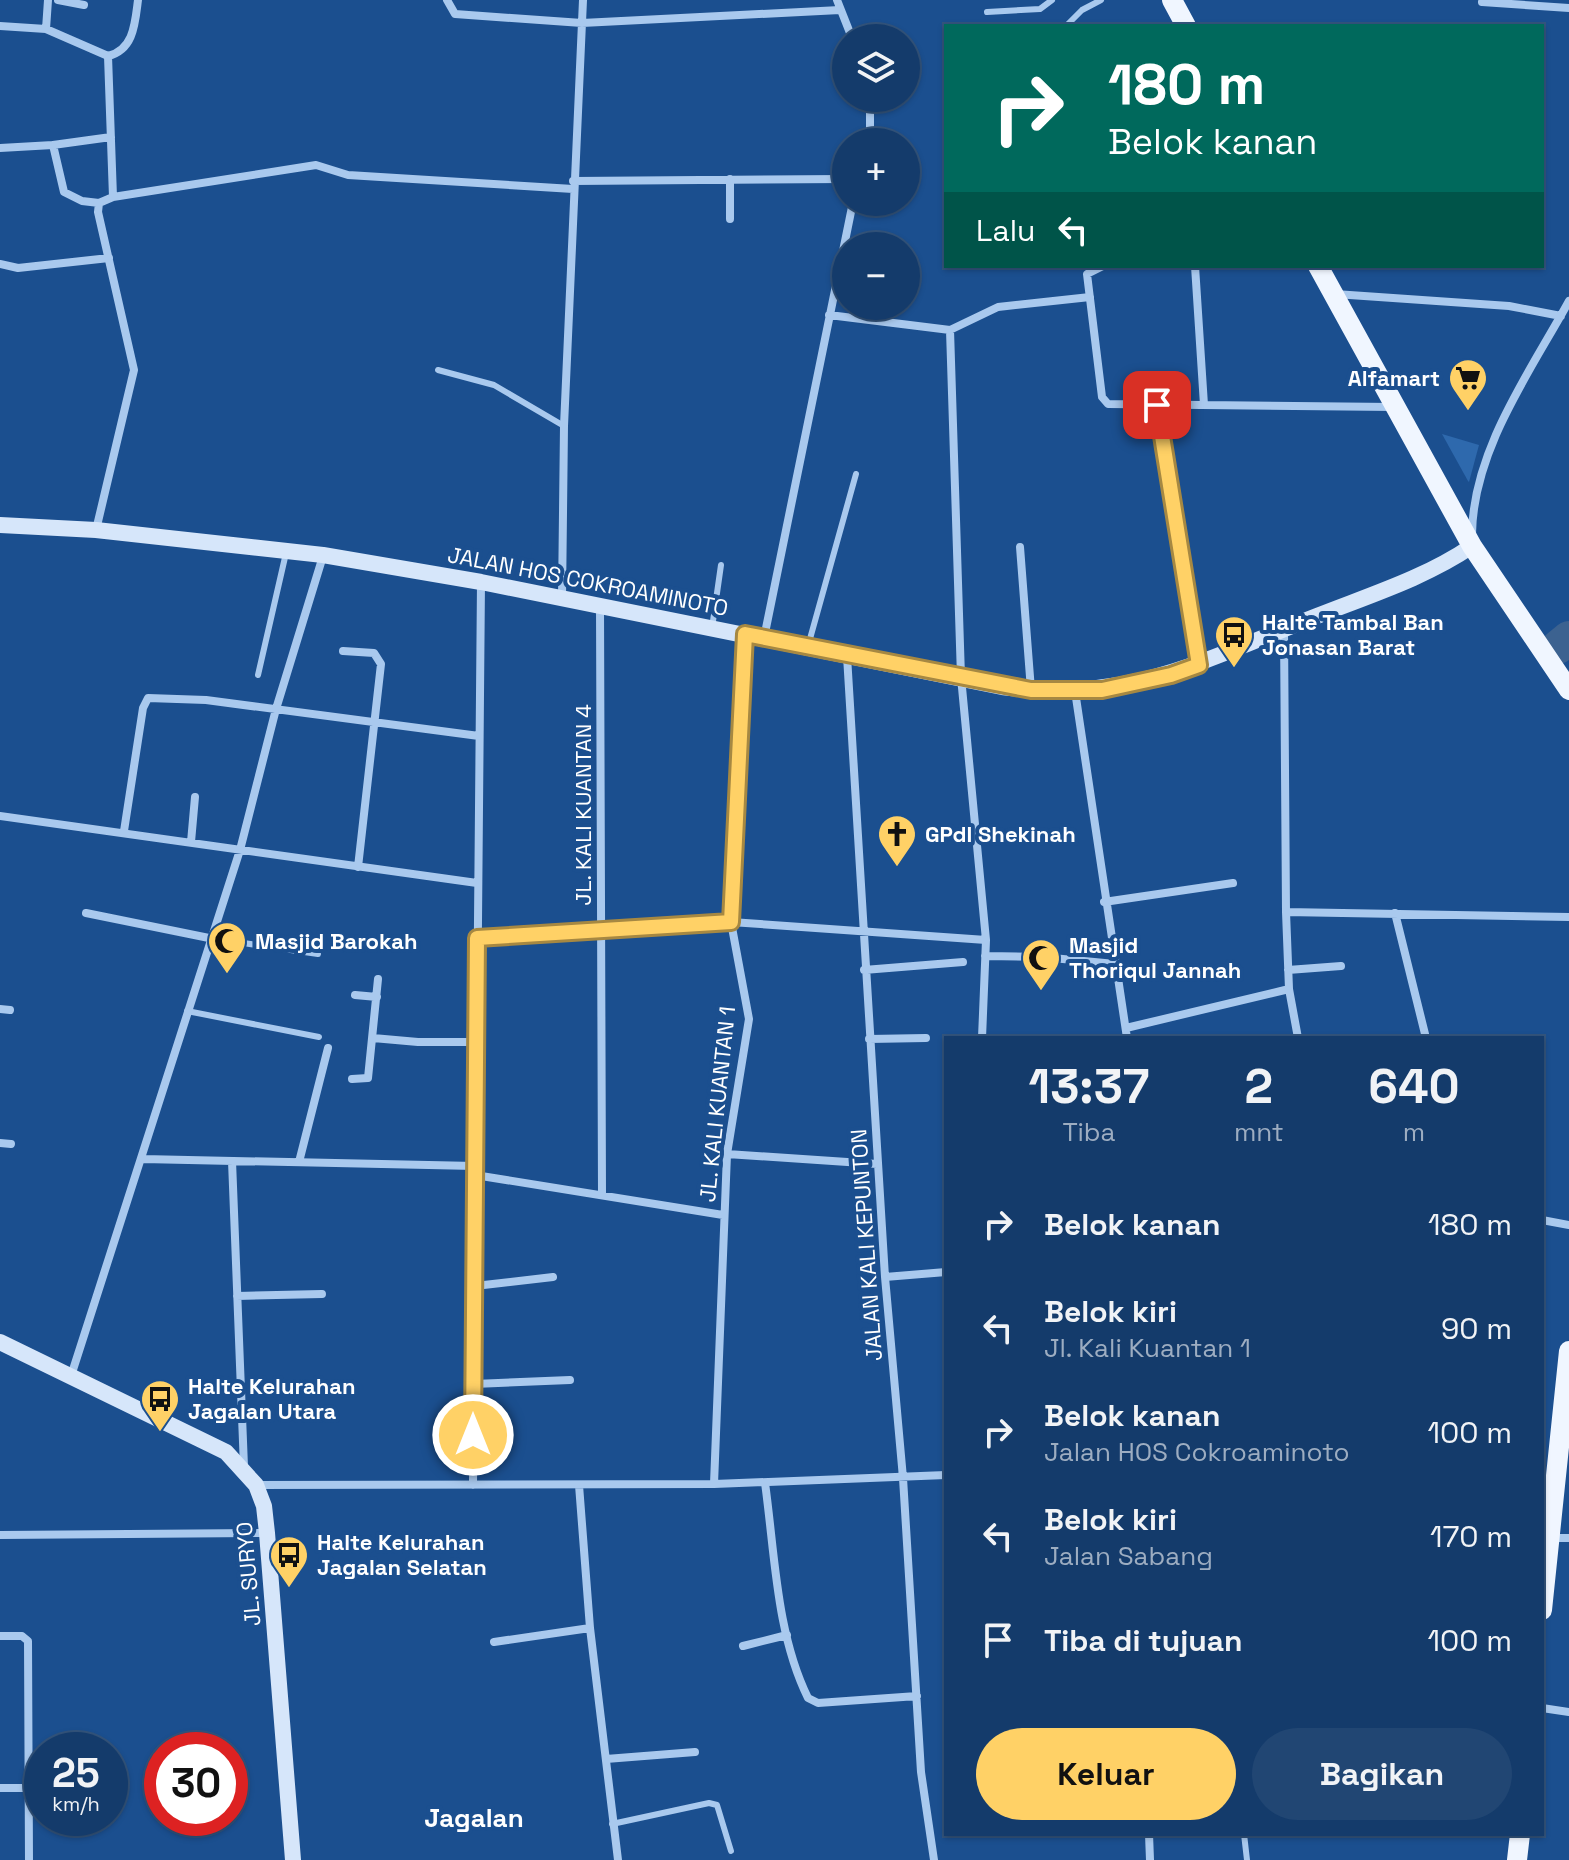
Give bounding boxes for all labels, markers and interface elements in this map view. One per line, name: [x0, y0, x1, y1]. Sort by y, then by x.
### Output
map controls: [832, 24, 920, 320]
button: layers: [832, 24, 920, 112]
text: 180 m: [1108, 49, 1265, 120]
icon: right: [976, 56, 1080, 160]
text: Belok kanan: [1108, 119, 1317, 165]
button: +: [832, 128, 920, 216]
icon: left: [1051, 208, 1095, 252]
text: Lalu: [976, 211, 1035, 250]
button: −: [832, 232, 920, 320]
supermarket icon: Alfamart: [1447, 357, 1489, 412]
place label: Alfamart: [1348, 364, 1440, 392]
pin: [1123, 371, 1191, 439]
icon: arrive: [1135, 383, 1179, 427]
street label: JALAN HOS COKROAMINOTO: [445, 540, 731, 622]
place label: Halte Tambal Ban Jonasan Barat: [1262, 608, 1444, 661]
bus stop icon: Halte Tambal Ban Jonasan Barat: [1213, 614, 1255, 669]
street label: JL. KALI KUANTAN 4: [569, 704, 597, 906]
church icon: GPdI Shekinah: [876, 813, 918, 868]
place label: GPdI Shekinah: [925, 820, 1076, 848]
mosque icon: Masjid Barokah: [206, 920, 248, 975]
place label: Masjid Barokah: [255, 927, 418, 955]
place label: Masjid Thoriqul Jannah: [1069, 931, 1241, 984]
mosque icon: Masjid Thoriqul Jannah: [1020, 937, 1062, 992]
street label: JL. KALI KUANTAN 1: [693, 1005, 741, 1203]
text: 13:37: [1028, 1056, 1149, 1117]
text: 2: [1245, 1056, 1273, 1117]
text: 640: [1368, 1056, 1460, 1117]
text: Tiba: [1062, 1115, 1116, 1149]
text: mnt: [1234, 1115, 1284, 1149]
text: m: [1403, 1115, 1425, 1149]
street label: JALAN KALI KEPUNTON: [844, 1128, 888, 1362]
icon: right: [976, 1202, 1020, 1246]
text: Belok kanan: [1044, 1205, 1220, 1244]
text: 180 m: [1428, 1205, 1512, 1244]
text: Belok kiri: [1044, 1292, 1177, 1331]
icon: left: [976, 1306, 1020, 1350]
text: 90 m: [1441, 1309, 1512, 1348]
text: Jl. Kali Kuantan 1: [1044, 1331, 1251, 1365]
place label: Halte Kelurahan Jagalan Utara: [188, 1372, 355, 1425]
bus stop icon: Halte Kelurahan Jagalan Utara: [139, 1378, 181, 1433]
position arrow: [431, 1393, 515, 1477]
text: Belok kanan: [1044, 1396, 1220, 1435]
icon: right: [976, 1410, 1020, 1454]
text: 100 m: [1427, 1413, 1512, 1452]
text: Jalan HOS Cokroaminoto: [1044, 1435, 1350, 1469]
text: Belok kiri: [1044, 1500, 1177, 1539]
icon: left: [976, 1514, 1020, 1558]
text: 170 m: [1430, 1517, 1512, 1556]
street label: JL. SURYO: [229, 1521, 267, 1627]
place label: Halte Kelurahan Jagalan Selatan: [317, 1528, 487, 1581]
bus stop icon: Halte Kelurahan Jagalan Selatan: [268, 1534, 310, 1589]
text: Jalan Sabang: [1044, 1539, 1213, 1573]
icon: arrive: [976, 1618, 1020, 1662]
text: Tiba di tujuan: [1044, 1621, 1243, 1660]
text: 100 m: [1427, 1621, 1512, 1660]
button: Keluar: [976, 1728, 1236, 1820]
button: Bagikan: [1252, 1728, 1512, 1820]
speed limit sign: 30: [144, 1732, 248, 1836]
text: 25: [52, 1748, 100, 1799]
text: km/h: [52, 1791, 100, 1817]
district label: Jagalan: [424, 1801, 524, 1835]

